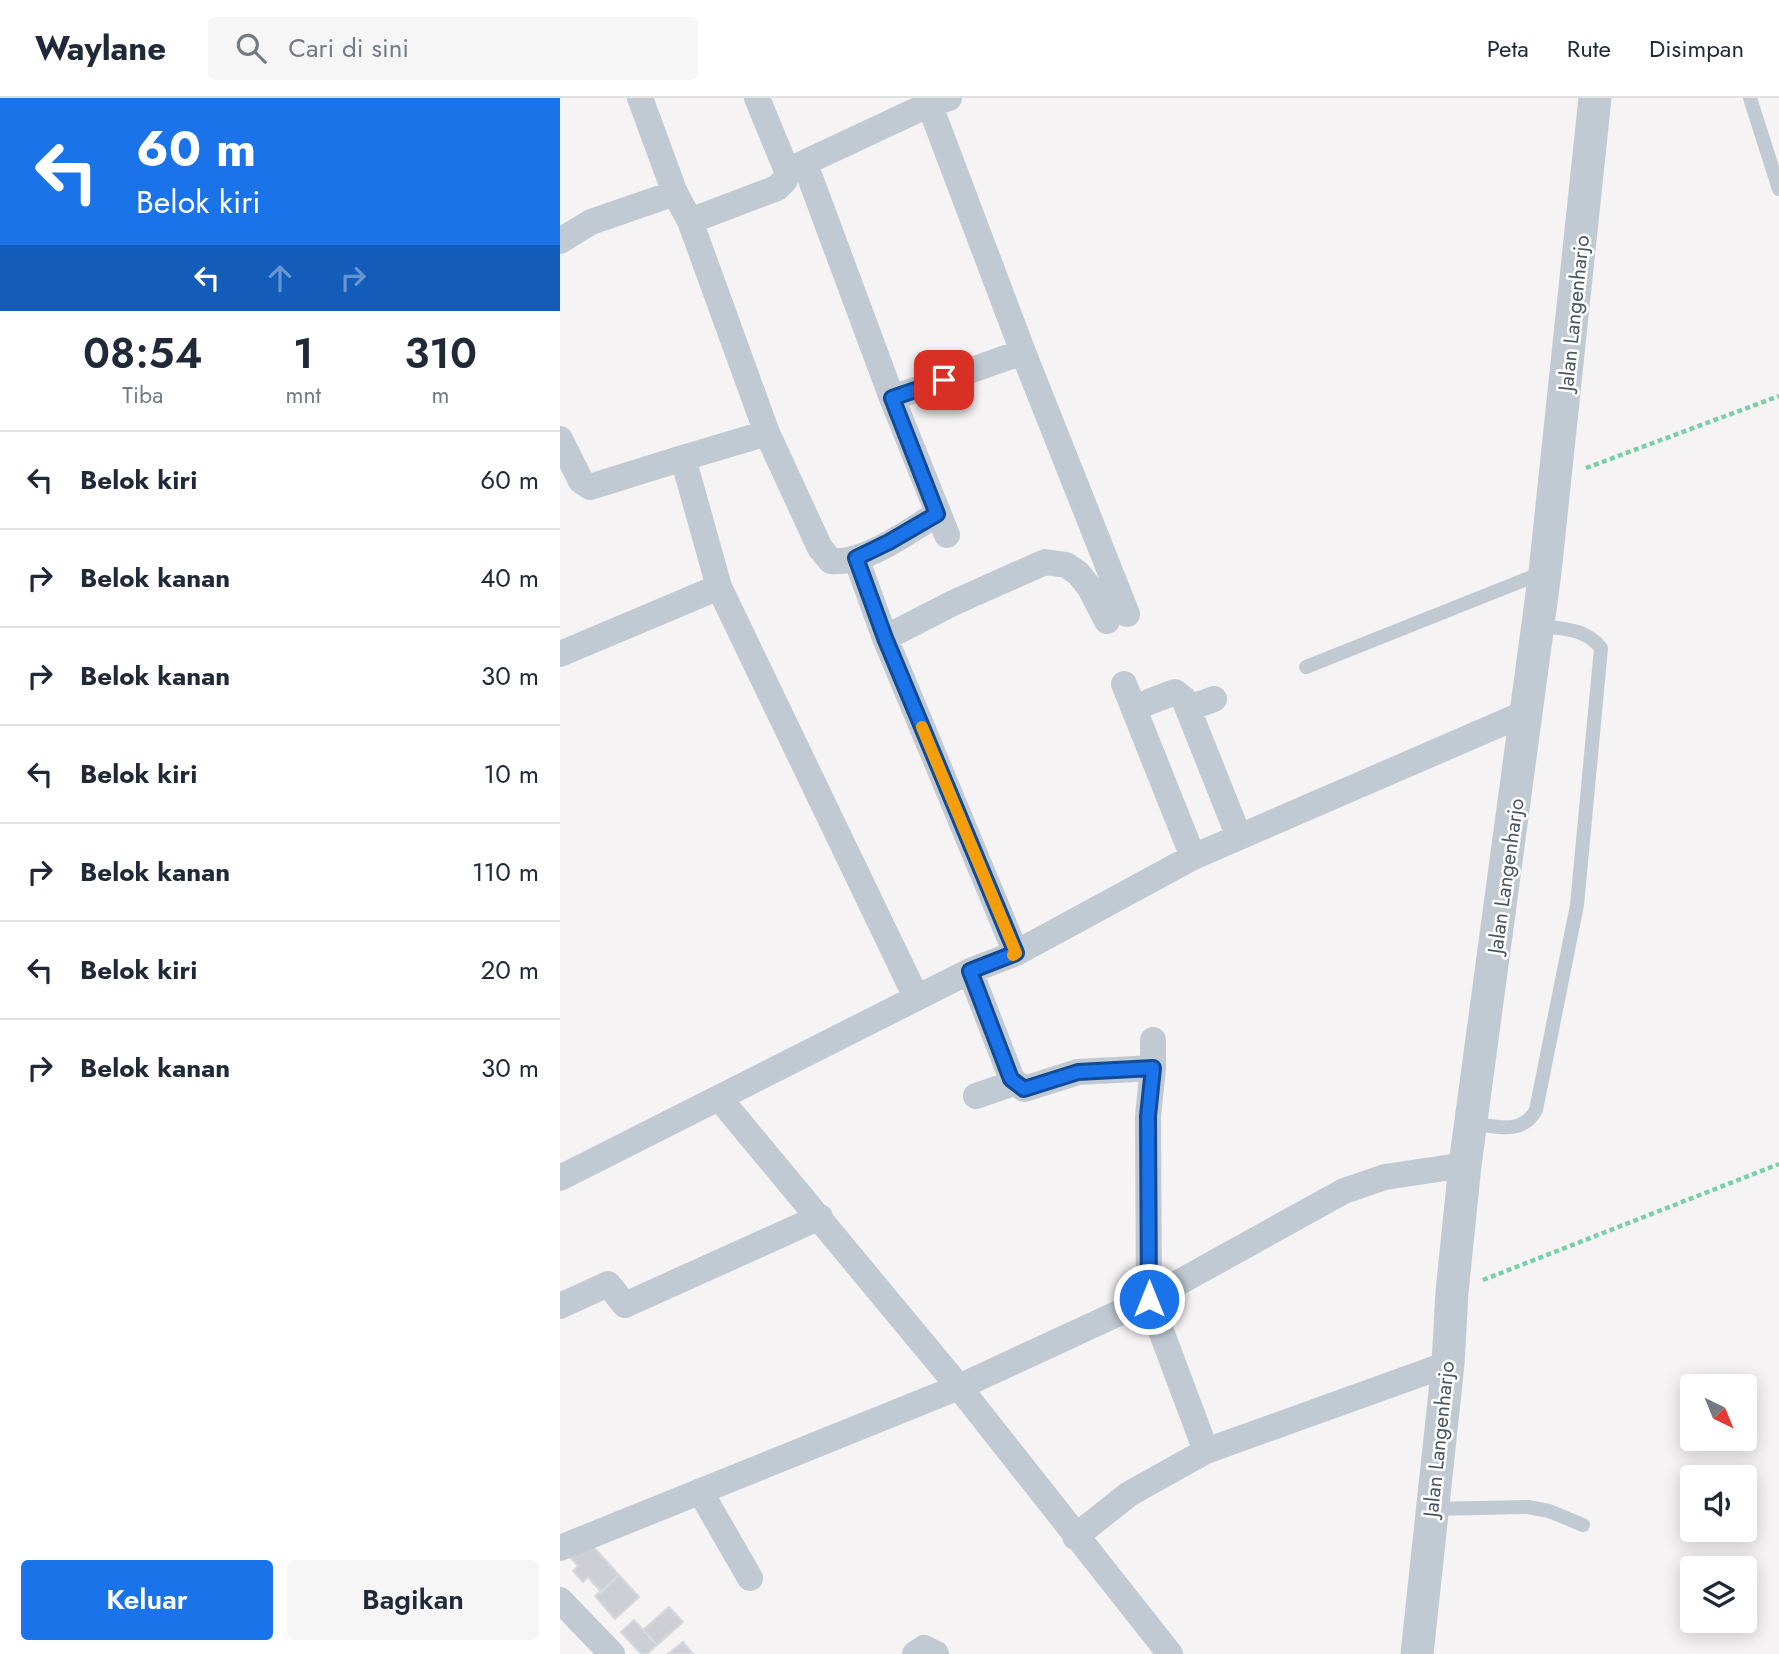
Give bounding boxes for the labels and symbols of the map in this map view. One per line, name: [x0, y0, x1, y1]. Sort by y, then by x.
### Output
street label: Jalan Langenharjo: [1551, 233, 1597, 396]
pin: [914, 350, 974, 410]
street label: Jalan Langenharjo: [1480, 796, 1532, 959]
position arrow: [1112, 1262, 1186, 1336]
street label: Jalan Langenharjo: [1416, 1359, 1462, 1522]
north arrow: [1680, 1374, 1757, 1451]

